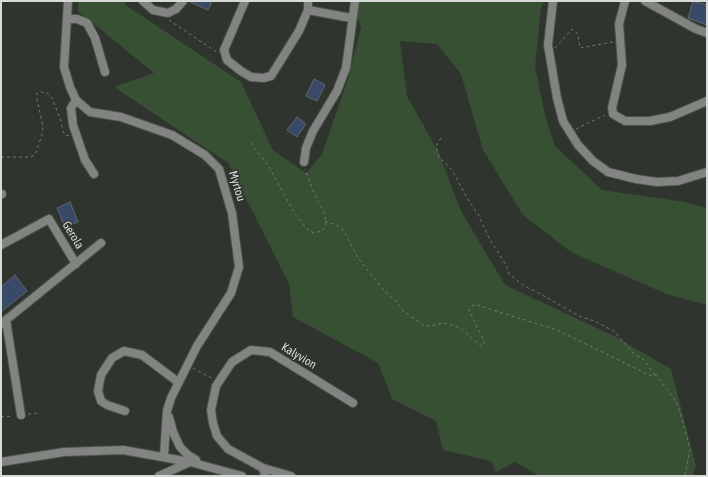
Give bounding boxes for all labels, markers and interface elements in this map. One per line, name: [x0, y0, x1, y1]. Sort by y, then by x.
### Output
street label: Myrtou: [226, 169, 248, 203]
street label: Gerola: [59, 219, 87, 251]
street label: Kalyvion: [279, 340, 319, 372]

